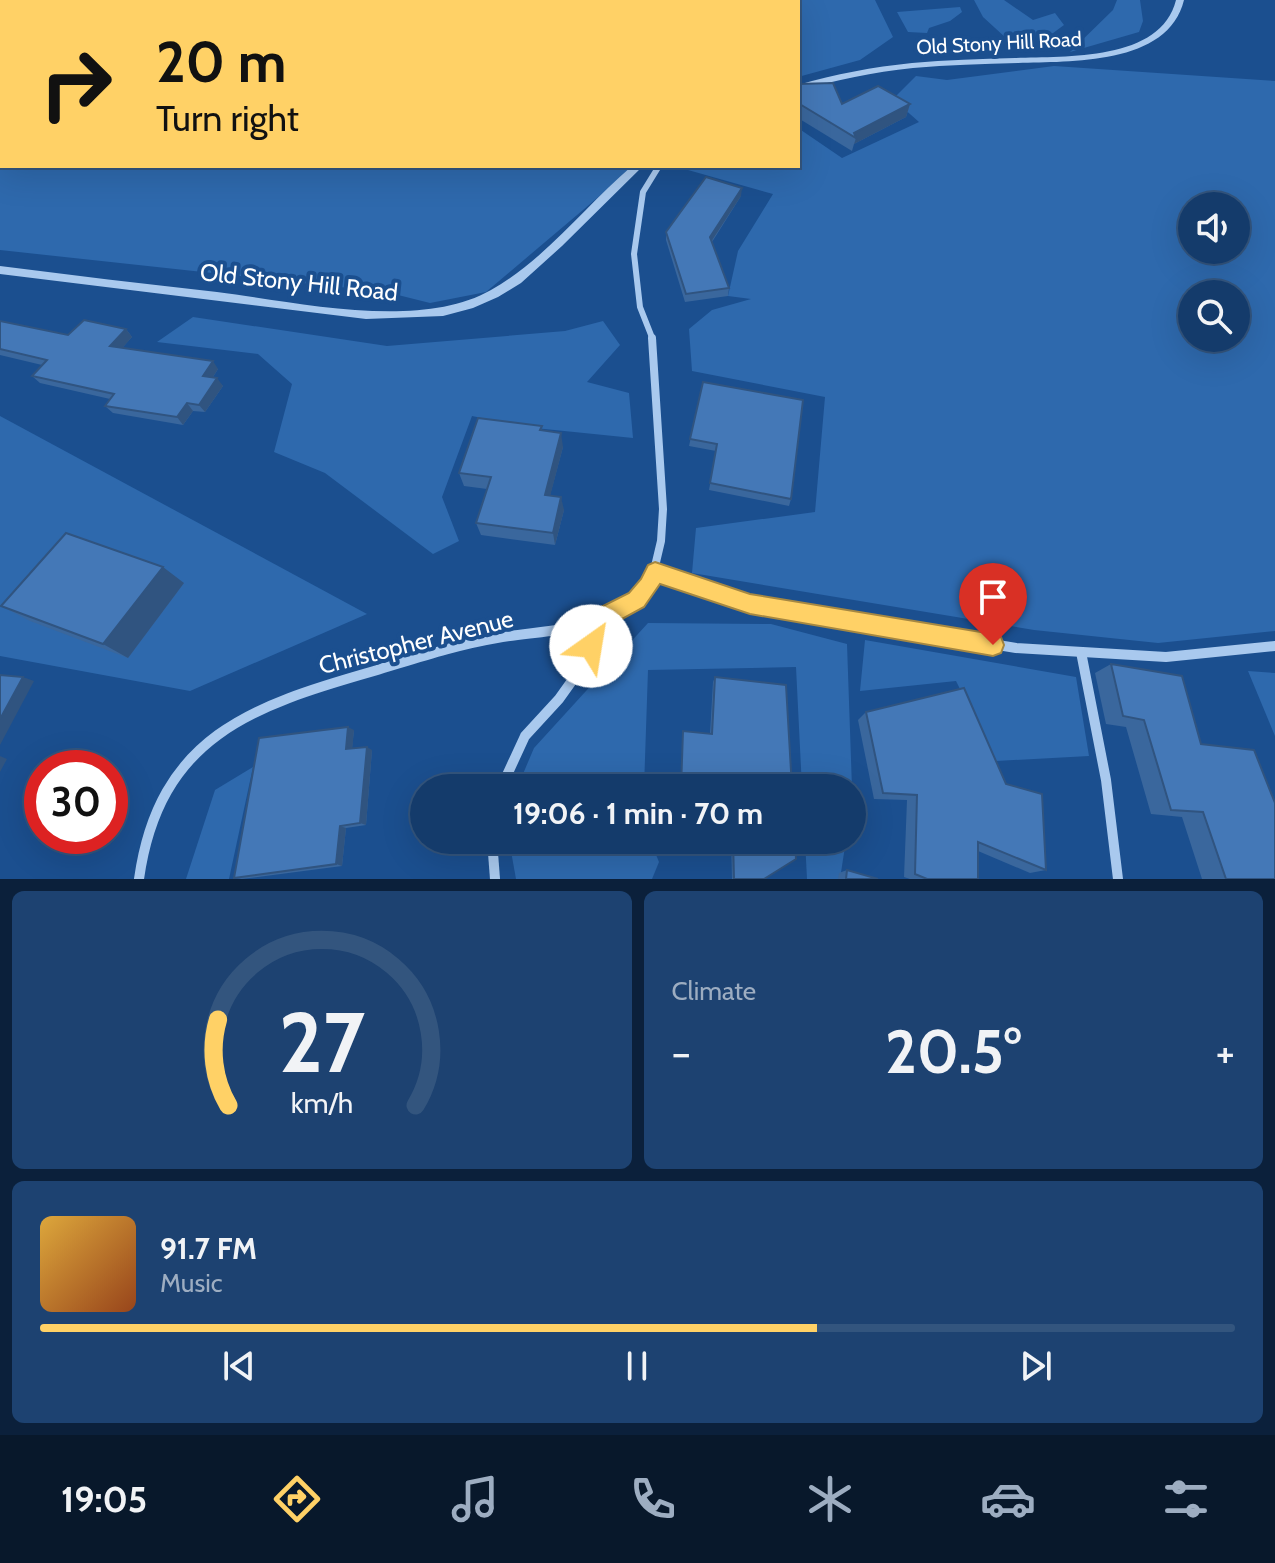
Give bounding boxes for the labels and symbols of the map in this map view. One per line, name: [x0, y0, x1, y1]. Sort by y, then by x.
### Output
street label: Old Stony Hill Road: [916, 27, 1082, 59]
street label: Old Stony Hill Road: [199, 257, 399, 307]
pin: [959, 563, 1027, 645]
street label: Christopher Avenue: [316, 604, 516, 680]
position arrow: [549, 604, 633, 688]
speed limit sign: 30: [24, 750, 128, 854]

